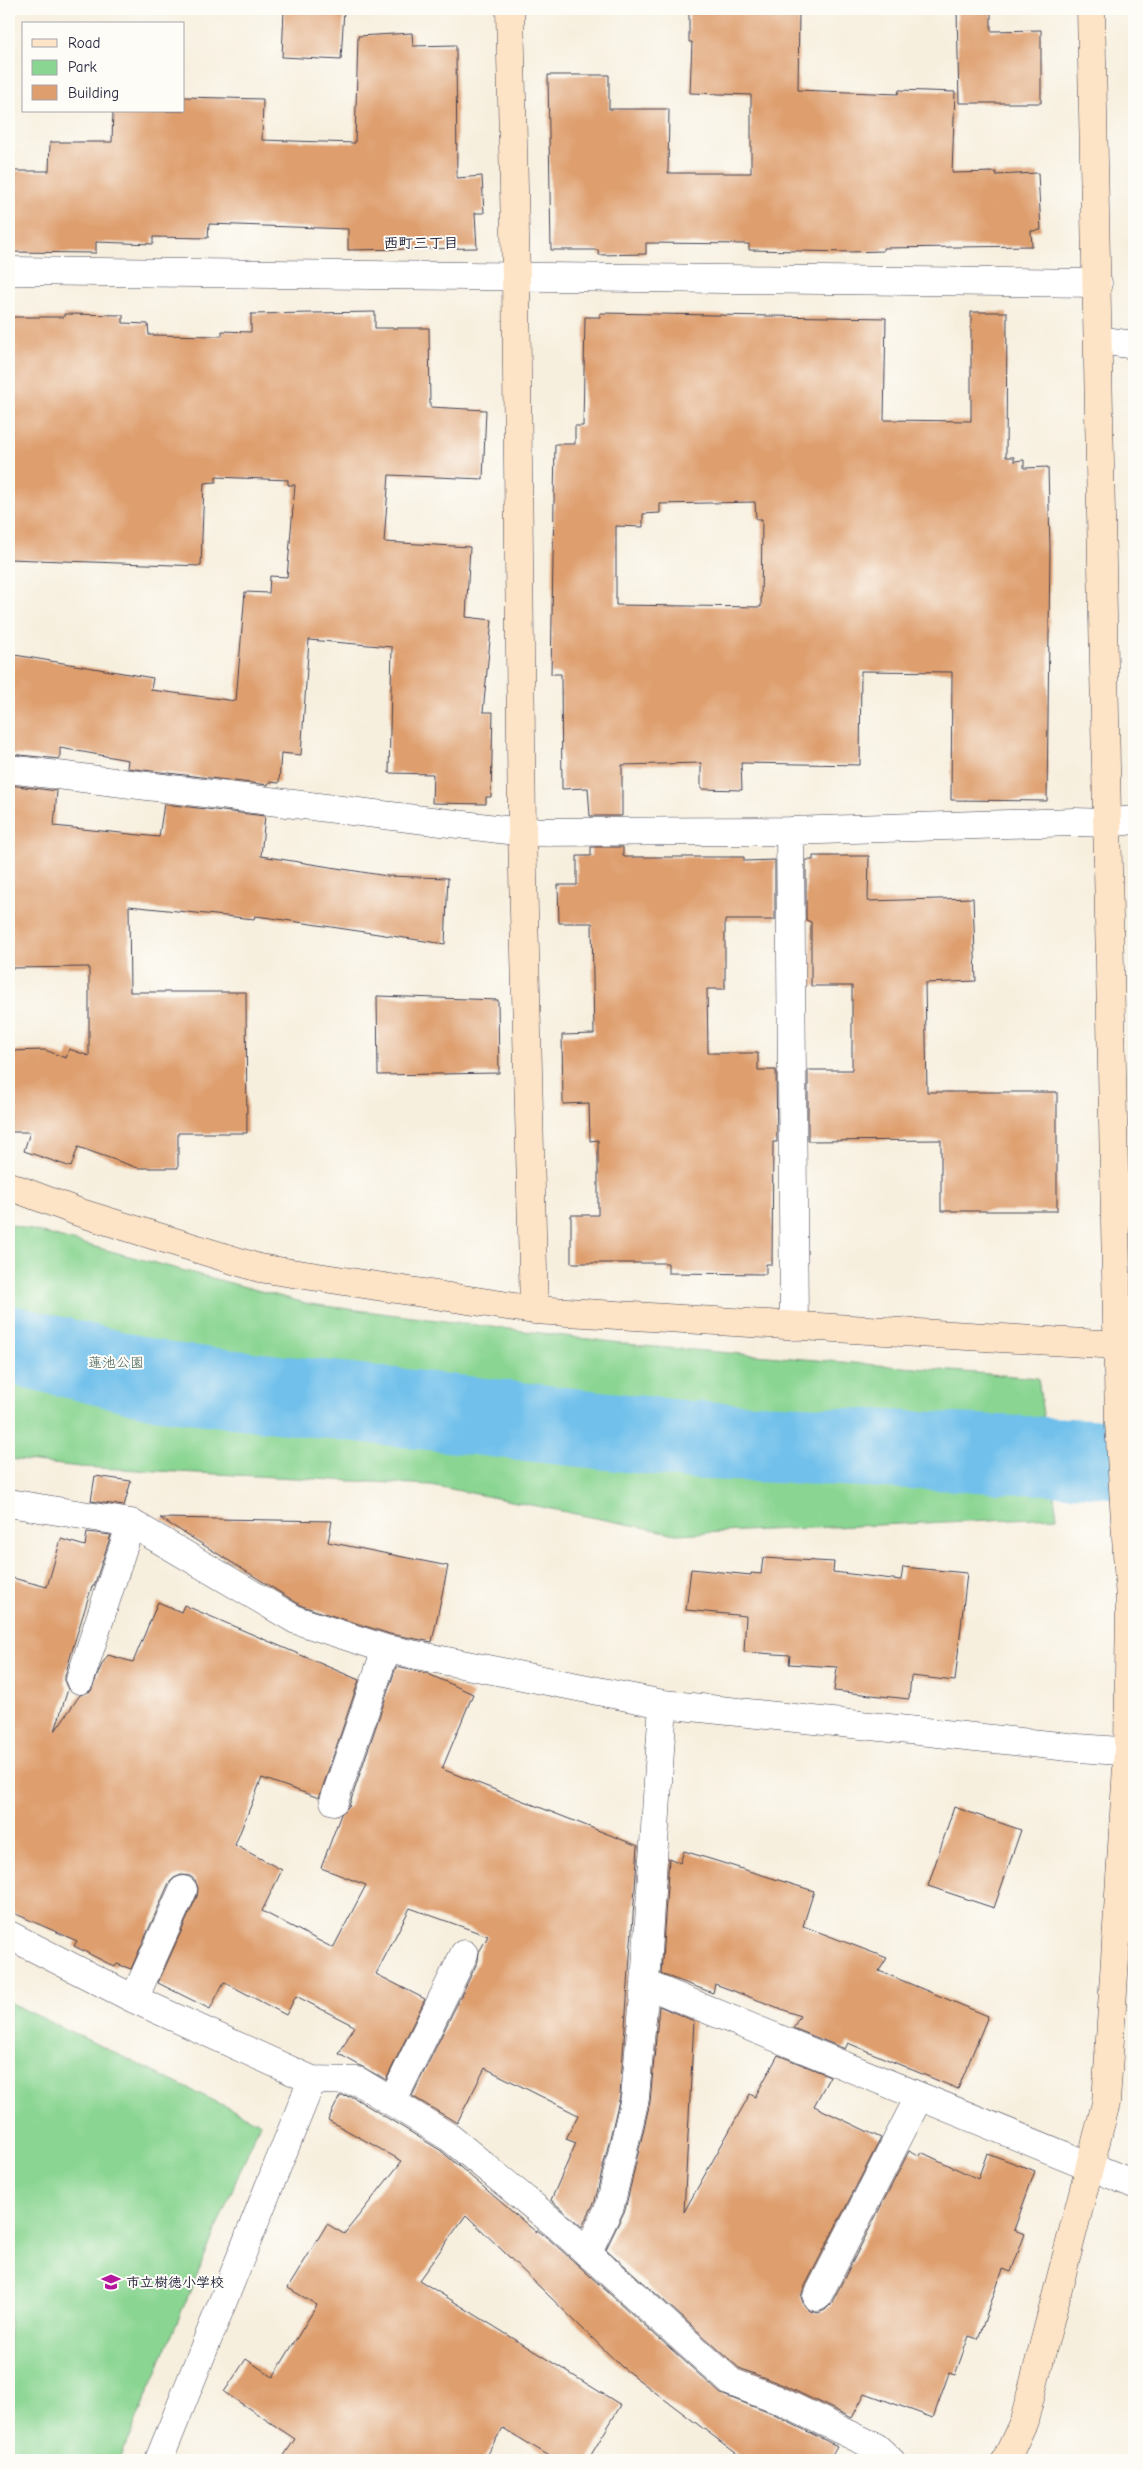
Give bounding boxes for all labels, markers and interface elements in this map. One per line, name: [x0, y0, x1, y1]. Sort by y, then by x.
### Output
legend: [22, 22, 185, 112]
text: Road: [68, 34, 100, 52]
text: Park: [68, 58, 97, 76]
text: Building: [68, 84, 119, 102]
district label: 西町三丁目: [383, 234, 459, 252]
park label: 蓮池公園: [88, 1354, 144, 1371]
school or university icon: 市立樹徳小学校: [100, 2271, 122, 2293]
place label: 市立樹徳小学校: [126, 2274, 224, 2291]

